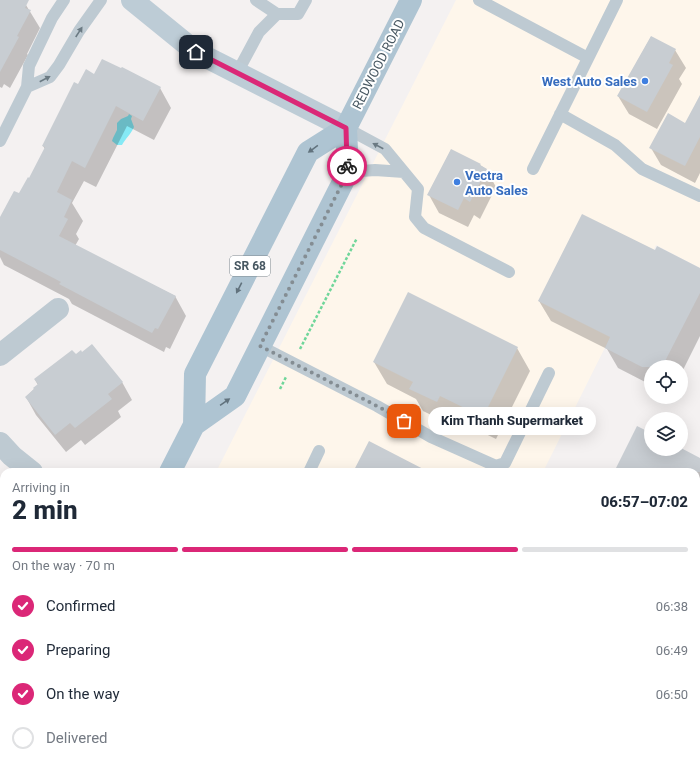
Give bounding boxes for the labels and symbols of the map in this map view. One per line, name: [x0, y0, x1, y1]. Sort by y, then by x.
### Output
street label: REDWOOD ROAD: [349, 17, 408, 112]
one-way arrow: [75, 27, 83, 37]
pin: [179, 35, 213, 69]
place label: West Auto Sales: [542, 74, 637, 89]
one-way arrow: [39, 75, 51, 82]
marker: West Auto Sales: [640, 76, 650, 86]
one-way arrow: [373, 142, 384, 149]
one-way arrow: [308, 145, 319, 153]
courier: [327, 146, 367, 186]
place label: Vectra Auto Sales: [465, 168, 528, 198]
marker: Vectra Auto Sales: [452, 177, 462, 187]
road number: SR 68: [230, 256, 270, 276]
one-way arrow: [236, 282, 242, 294]
one-way arrow: [220, 398, 231, 406]
pin: [387, 404, 421, 438]
callout: Kim Thanh Supermarket: [428, 407, 596, 435]

